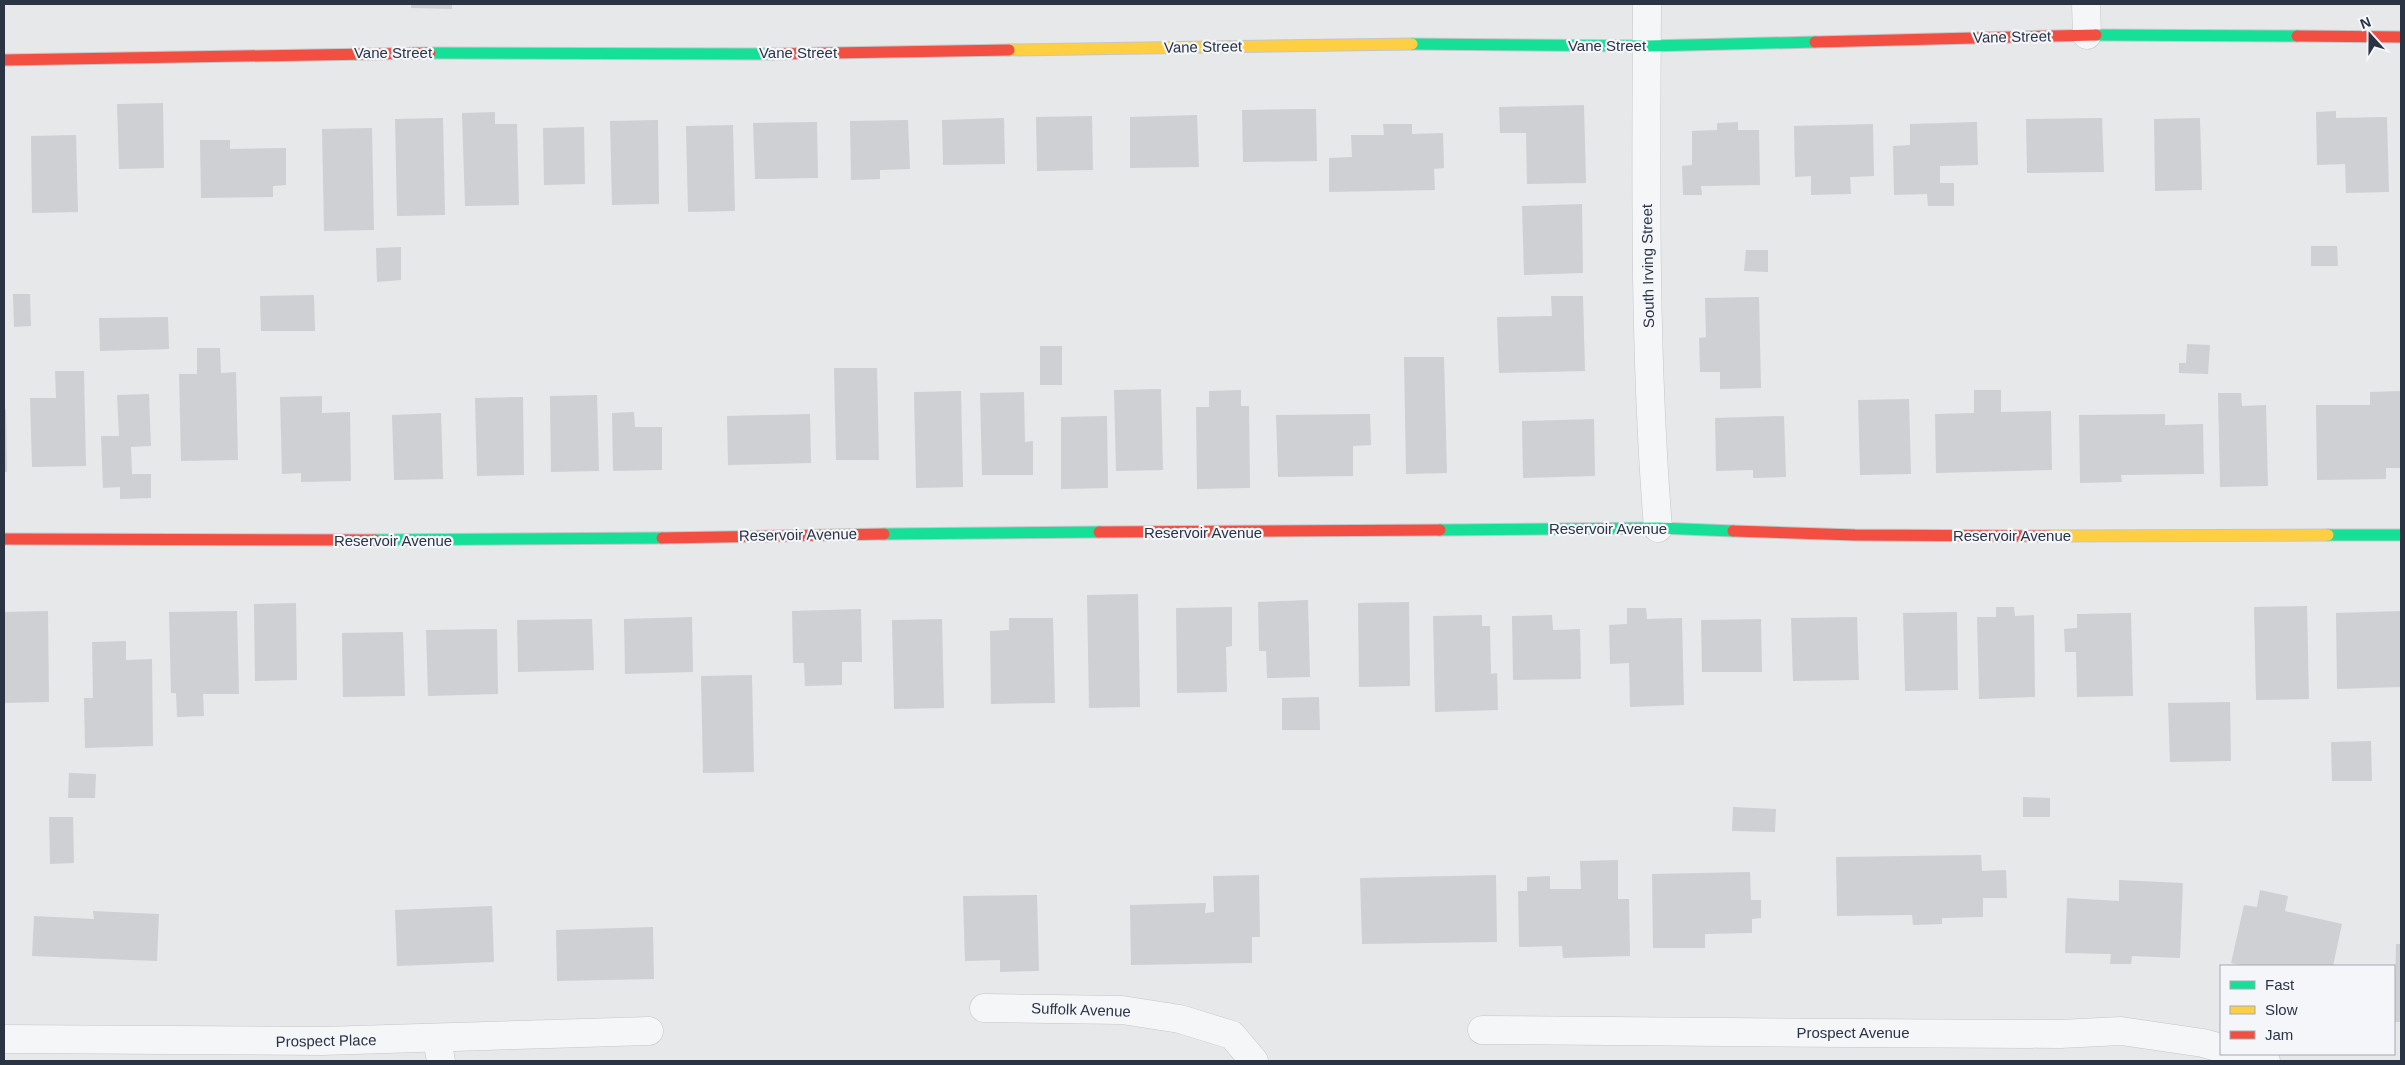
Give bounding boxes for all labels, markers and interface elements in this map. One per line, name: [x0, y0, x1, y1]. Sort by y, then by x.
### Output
north arrow: [2345, 10, 2395, 60]
text: N: [2358, 14, 2373, 32]
street label: Vane Street: [1973, 27, 2052, 46]
street label: Vane Street: [1164, 37, 1243, 56]
street label: Vane Street: [1568, 37, 1647, 54]
street label: Vane Street: [354, 44, 433, 61]
street label: Vane Street: [759, 44, 838, 61]
street label: South Irving Street: [1638, 203, 1657, 328]
street label: Reservoir Avenue: [1549, 520, 1667, 537]
street label: Reservoir Avenue: [1144, 524, 1262, 541]
street label: Reservoir Avenue: [739, 525, 857, 544]
street label: Reservoir Avenue: [1953, 527, 2071, 544]
street label: Reservoir Avenue: [334, 532, 452, 549]
legend: [2220, 965, 2395, 1055]
text: Fast: [2265, 976, 2295, 993]
street label: Suffolk Avenue: [1031, 999, 1131, 1020]
text: Slow: [2265, 1001, 2298, 1018]
street label: Prospect Avenue: [1796, 1024, 1910, 1041]
text: Jam: [2265, 1026, 2293, 1043]
street label: Prospect Place: [275, 1031, 377, 1050]

